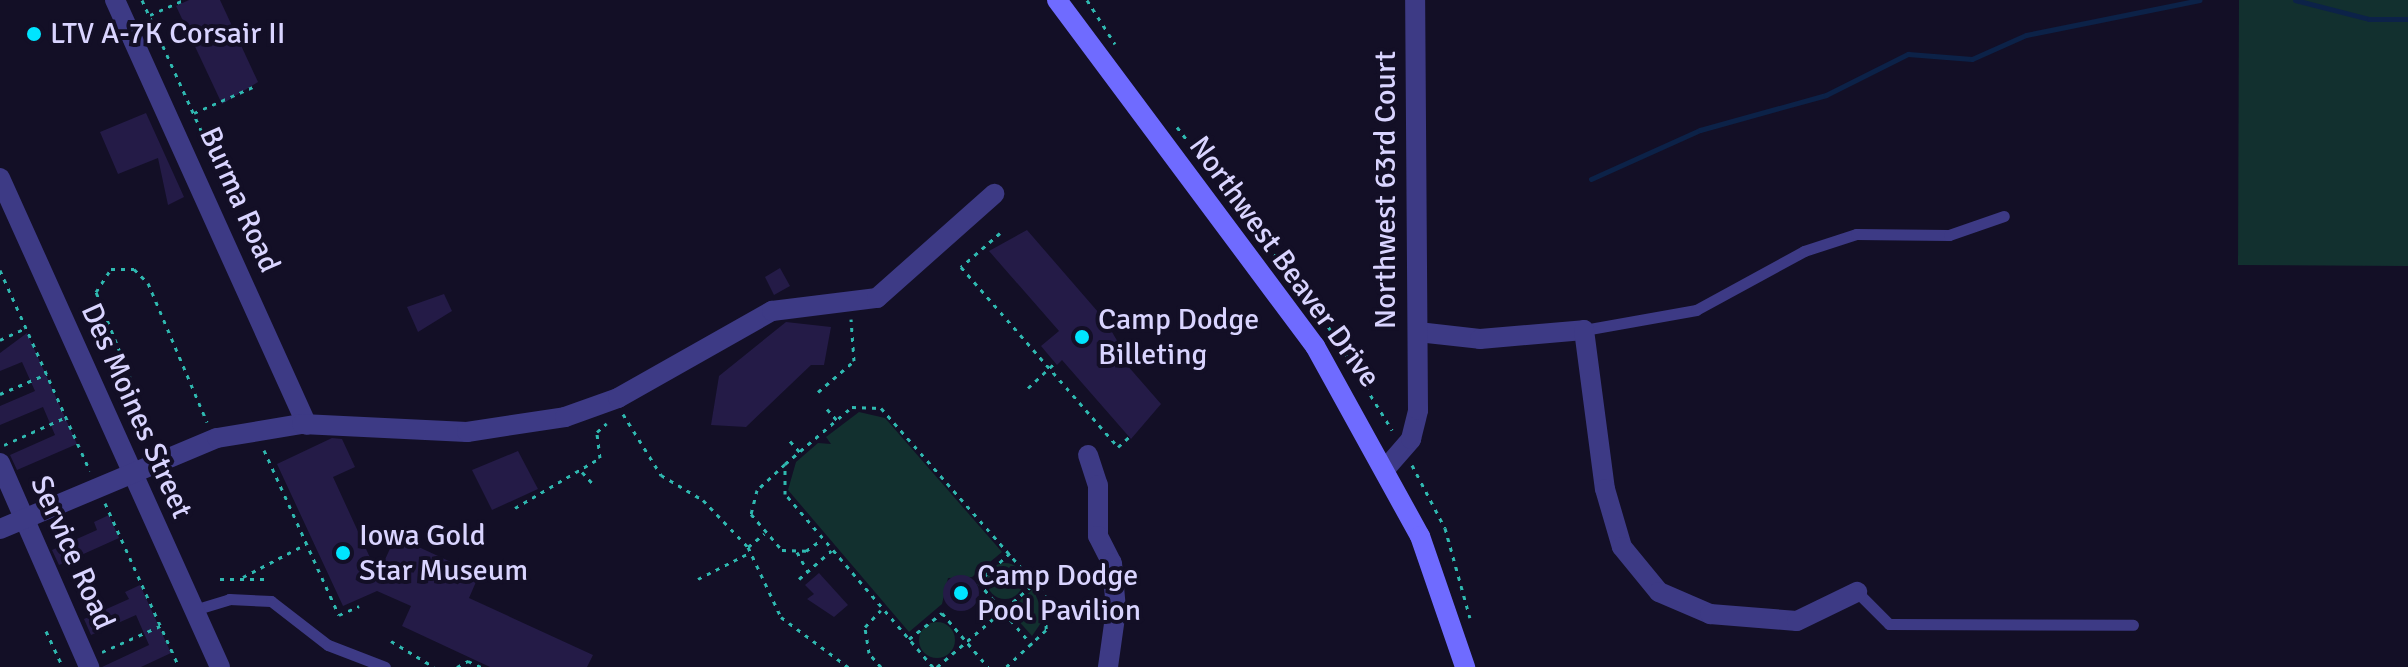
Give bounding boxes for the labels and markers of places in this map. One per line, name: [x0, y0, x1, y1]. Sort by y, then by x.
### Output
place label: LTV A-7K Corsair II: [50, 16, 285, 52]
marker: LTV A-7K Corsair II: [25, 25, 43, 43]
place label: Camp Dodge Billeting: [1098, 302, 1259, 372]
marker: Camp Dodge Billeting: [1073, 328, 1091, 346]
place label: Iowa Gold Star Museum: [359, 518, 528, 588]
marker: Iowa Gold Star Museum: [334, 544, 352, 562]
place label: Camp Dodge Pool Pavilion: [977, 558, 1141, 628]
marker: Camp Dodge Pool Pavilion: [952, 584, 970, 602]

